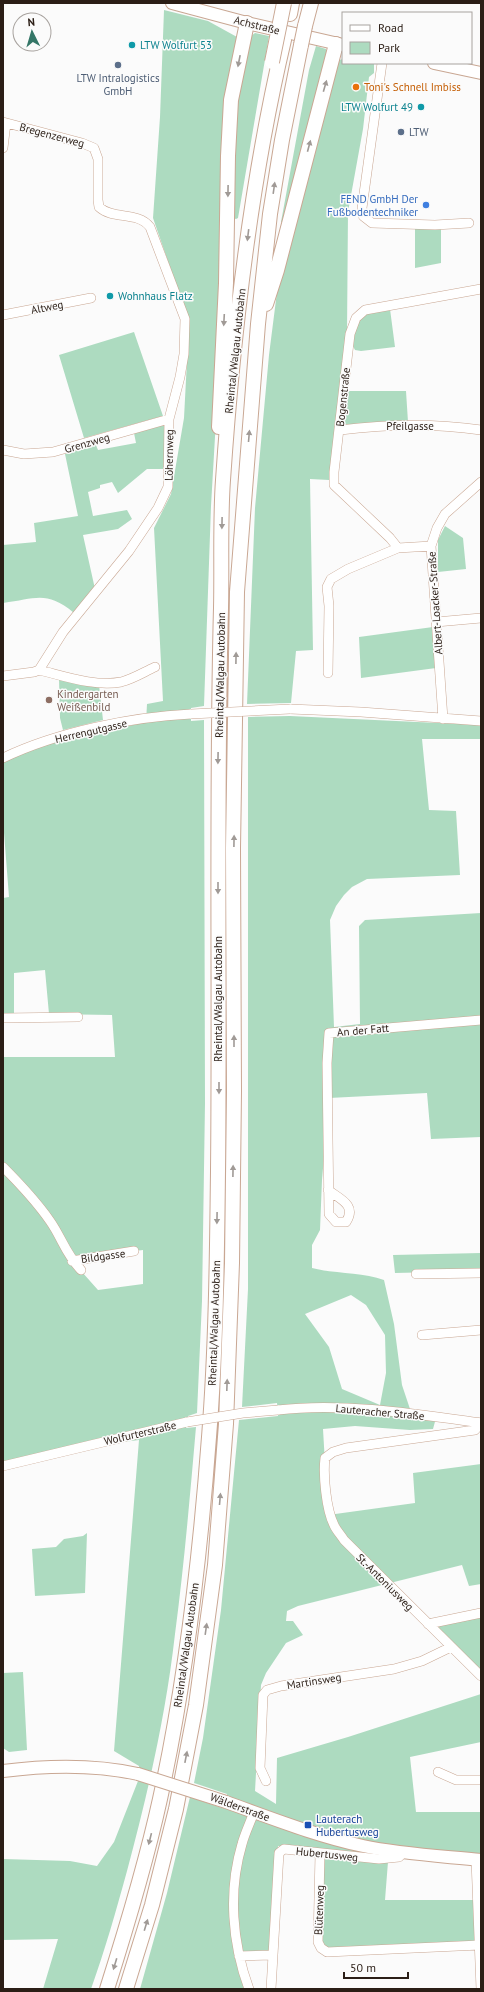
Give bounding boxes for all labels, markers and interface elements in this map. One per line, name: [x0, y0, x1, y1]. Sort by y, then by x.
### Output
north arrow: [12, 12, 52, 52]
legend: [342, 12, 472, 64]
street label: Achstraße: [233, 13, 282, 38]
text: N: [27, 15, 35, 29]
text: Road: [378, 20, 403, 35]
place label: LTW Wolfurt 53: [140, 38, 212, 52]
marker: LTW Wolfurt 53: [127, 40, 137, 50]
text: Park: [378, 40, 400, 55]
one-way arrow: [235, 55, 241, 68]
marker: LTW Intralogistics GmbH: [113, 60, 123, 70]
place label: LTW Intralogistics GmbH: [76, 71, 160, 98]
one-way arrow: [322, 80, 328, 92]
place label: Toni's Schnell Imbiss: [364, 80, 461, 94]
marker: Toni's Schnell Imbiss: [351, 82, 361, 92]
place label: LTW Wolfurt 49: [341, 100, 413, 114]
marker: LTW Wolfurt 49: [416, 102, 426, 112]
street label: Bregenzerweg: [18, 120, 86, 150]
place label: LTW: [409, 125, 429, 139]
marker: LTW: [396, 127, 406, 137]
one-way arrow: [306, 140, 312, 152]
one-way arrow: [271, 182, 277, 194]
one-way arrow: [225, 185, 231, 198]
place label: FEND GmbH Der Fußbodentechniker: [327, 192, 418, 219]
marker: FEND GmbH Der Fußbodentechniker: [421, 200, 431, 210]
one-way arrow: [245, 229, 251, 241]
street label: Rheintal/Walgau Autobahn: [221, 288, 249, 414]
place label: Wohnhaus Flatz: [118, 289, 193, 303]
marker: Wohnhaus Flatz: [105, 291, 115, 301]
street label: Altweg: [30, 297, 64, 317]
one-way arrow: [221, 314, 228, 327]
street label: Bogenstraße: [333, 366, 353, 427]
street label: Pfeilgasse: [386, 419, 434, 433]
street label: Löhernweg: [162, 429, 176, 481]
street label: Grenzweg: [63, 430, 111, 456]
one-way arrow: [246, 430, 253, 442]
one-way arrow: [219, 517, 225, 530]
street label: Albert-Loacker-Straße: [424, 551, 446, 655]
street label: Rheintal/Walgau Autobahn: [212, 612, 228, 738]
one-way arrow: [233, 651, 239, 664]
place label: Kindergarten Weißenbild: [57, 687, 119, 714]
marker: Kindergarten Weißenbild: [44, 695, 54, 705]
street label: Herrengutgasse: [54, 716, 129, 746]
one-way arrow: [215, 752, 222, 764]
one-way arrow: [230, 835, 237, 847]
one-way arrow: [215, 882, 221, 895]
street label: Rheintal/Walgau Autobahn: [211, 936, 225, 1062]
street label: An der Fatt: [336, 1021, 390, 1039]
one-way arrow: [231, 1034, 237, 1047]
one-way arrow: [216, 1082, 222, 1095]
one-way arrow: [230, 1164, 236, 1177]
one-way arrow: [214, 1212, 220, 1225]
street label: Bildgasse: [80, 1246, 127, 1266]
street label: Rheintal/Walgau Autobahn: [205, 1260, 223, 1386]
one-way arrow: [224, 1379, 231, 1391]
street label: Lauteracher Straße: [335, 1401, 426, 1423]
street label: Wolfurterstraße: [102, 1418, 178, 1448]
one-way arrow: [217, 1493, 223, 1505]
street label: St.-Antoniusweg: [353, 1550, 417, 1614]
street label: Rheintal/Walgau Autobahn: [170, 1582, 202, 1708]
one-way arrow: [203, 1622, 209, 1635]
street label: Martinsweg: [286, 1670, 342, 1692]
one-way arrow: [183, 1751, 189, 1763]
street label: Wälderstraße: [208, 1790, 272, 1824]
place label: Lauterach Hubertusweg: [316, 1812, 379, 1839]
marker: Lauterach Hubertusweg: [303, 1820, 313, 1830]
one-way arrow: [147, 1834, 153, 1846]
street label: Hubertusweg: [295, 1844, 359, 1864]
street label: Blütenweg: [311, 1885, 327, 1935]
one-way arrow: [143, 1919, 149, 1931]
scale bar: [344, 1954, 408, 1980]
one-way arrow: [112, 1959, 118, 1971]
text: 50 m: [350, 1960, 376, 1975]

